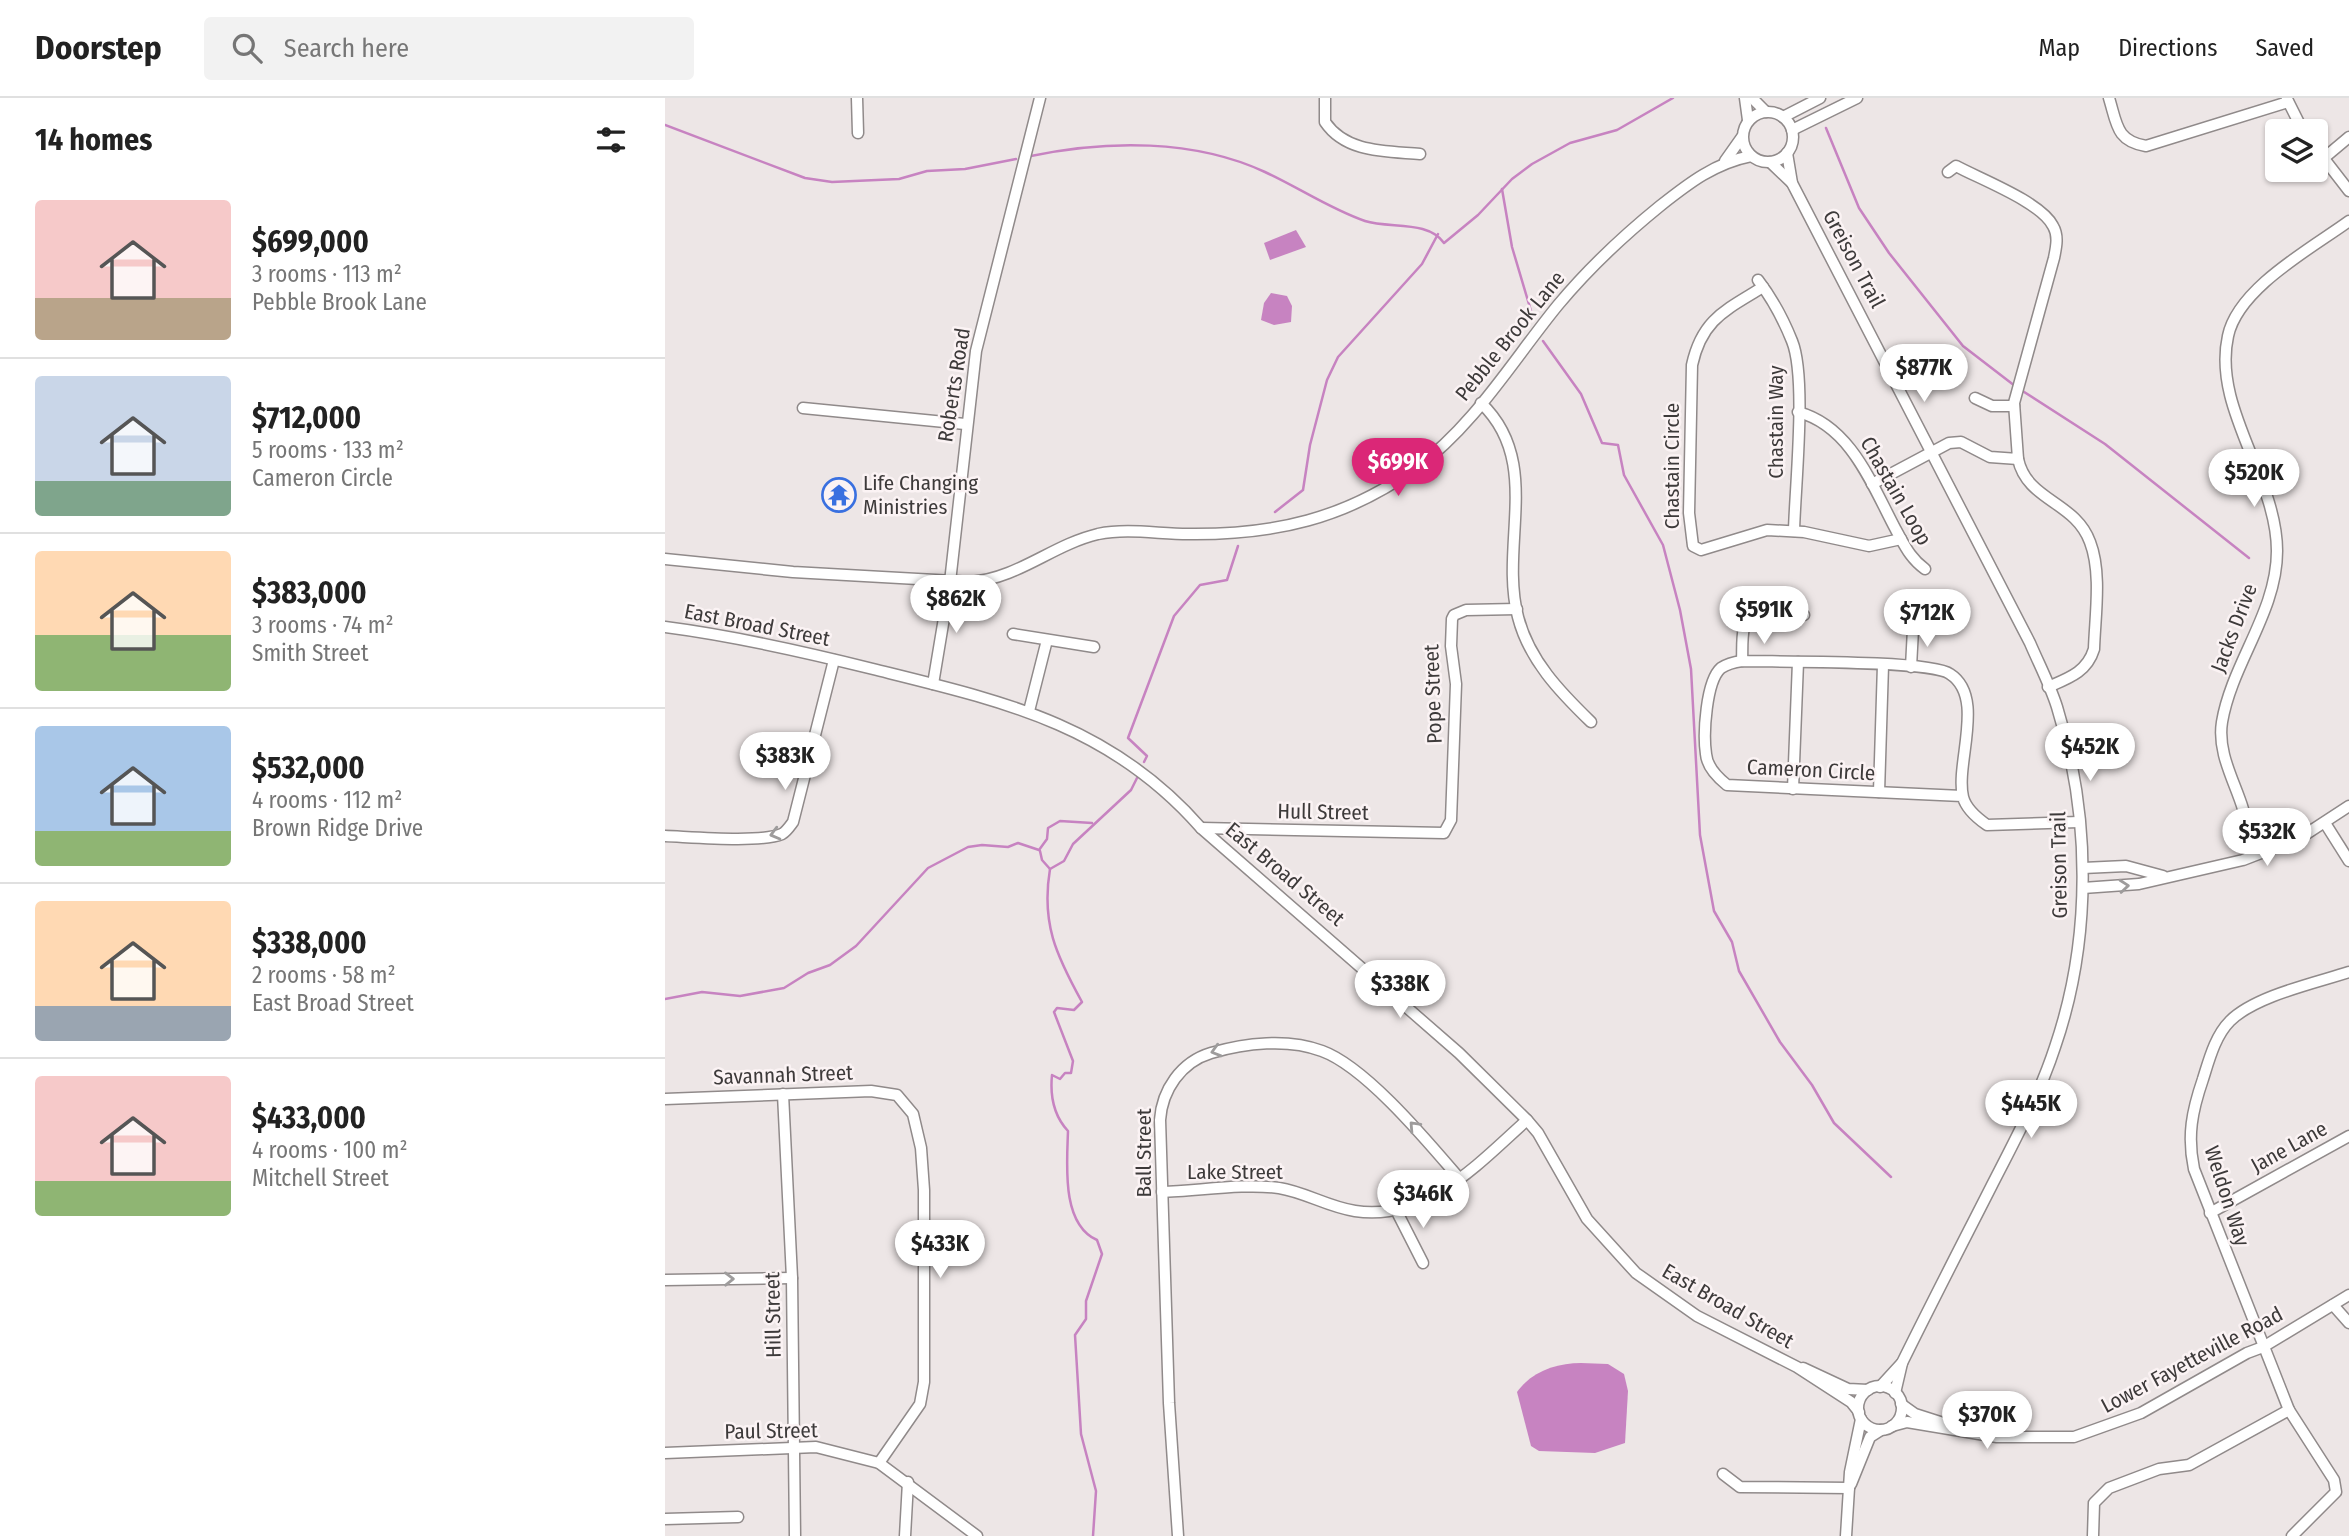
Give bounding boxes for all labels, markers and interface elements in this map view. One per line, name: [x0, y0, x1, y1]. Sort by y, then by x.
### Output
search box: [204, 17, 694, 80]
text: Doorstep: [35, 28, 162, 68]
icon: search: [228, 29, 266, 67]
text: Search here: [284, 33, 409, 64]
text: Map: [2039, 34, 2080, 62]
text: Directions: [2118, 34, 2217, 62]
text: Saved: [2255, 34, 2314, 62]
map controls: [2265, 119, 2328, 182]
button: layers: [2265, 119, 2328, 182]
icon: filters: [592, 121, 630, 159]
text: 14 homes: [35, 122, 152, 158]
street label: Greison Trail: [1817, 206, 1891, 313]
text: $699,000: [252, 224, 369, 260]
icon: home: [91, 228, 175, 312]
text: 3 rooms · 113 m²: [252, 260, 402, 288]
street label: Pebble Brook Lane: [1450, 266, 1570, 406]
text: Pebble Brook Lane: [252, 288, 427, 316]
street label: Roberts Road: [932, 326, 976, 444]
pin: $877K: [1875, 344, 1973, 404]
text: $877K: [1896, 353, 1952, 381]
street label: Chastain Way: [1763, 365, 1789, 479]
text: $712,000: [252, 400, 361, 436]
street label: Chastain Circle: [1659, 403, 1685, 529]
icon: home: [91, 404, 175, 488]
street label: Chastain Loop: [1854, 432, 1938, 550]
text: 5 rooms · 133 m²: [252, 436, 404, 464]
pin: $699K: [1349, 438, 1447, 498]
text: $699K: [1368, 447, 1428, 475]
pin: $520K: [2205, 450, 2303, 509]
text: $520K: [2224, 458, 2284, 486]
text: Cameron Circle: [252, 464, 393, 492]
place label: Life Changing Ministries: [863, 470, 978, 520]
temple icon: Life Changing Ministries: [820, 476, 858, 514]
text: $383,000: [252, 575, 367, 611]
pin: $862K: [907, 575, 1005, 635]
icon: home: [91, 579, 175, 663]
street label: Jacks Drive: [2205, 580, 2263, 676]
text: $862K: [926, 584, 986, 612]
pin: $591K: [1715, 587, 1813, 646]
pin: $712K: [1878, 589, 1976, 649]
text: $591K: [1735, 595, 1793, 623]
street label: East Broad Street: [682, 598, 832, 652]
text: $712K: [1900, 598, 1954, 626]
text: 3 rooms · 74 m²: [252, 611, 394, 639]
text: Smith Street: [252, 639, 369, 667]
street label: Pope Street: [1418, 644, 1448, 744]
pin: $452K: [2041, 724, 2139, 783]
pin: $383K: [736, 732, 834, 792]
text: $452K: [2061, 732, 2119, 760]
text: $383K: [756, 741, 814, 769]
text: $532,000: [252, 750, 365, 786]
icon: home: [91, 754, 175, 838]
street label: Cameron Circle: [1746, 754, 1876, 786]
text: 4 rooms · 112 m²: [252, 786, 402, 814]
street label: Hull Street: [1277, 798, 1369, 826]
pin: $532K: [2218, 808, 2316, 868]
street label: Greison Trail: [2045, 811, 2073, 919]
text: Brown Ridge Drive: [252, 814, 423, 842]
street label: East Broad Street: [1220, 817, 1350, 932]
text: $532K: [2238, 817, 2296, 845]
one-way arrow: [769, 826, 781, 840]
one-way arrow: [2118, 878, 2130, 893]
text: $338,000: [252, 925, 367, 961]
icon: home: [91, 929, 175, 1013]
pin: $338K: [1351, 960, 1449, 1020]
text: 2 rooms · 58 m²: [252, 961, 396, 989]
text: $338K: [1371, 969, 1429, 997]
text: East Broad Street: [252, 989, 414, 1017]
one-way arrow: [1210, 1043, 1222, 1058]
street label: Savannah Street: [713, 1060, 853, 1090]
pin: $445K: [1982, 1080, 2080, 1140]
text: $445K: [2001, 1089, 2061, 1117]
text: $433,000: [252, 1100, 366, 1136]
icon: home: [91, 1104, 175, 1188]
street label: Ball Street: [1131, 1108, 1157, 1198]
street label: Jane Lane: [2246, 1115, 2332, 1179]
one-way arrow: [1410, 1121, 1423, 1134]
text: 4 rooms · 100 m²: [252, 1136, 408, 1164]
street label: Weldon Way: [2199, 1142, 2256, 1250]
street label: Lake Street: [1187, 1159, 1283, 1185]
text: Mitchell Street: [252, 1164, 389, 1192]
pin: $346K: [1374, 1170, 1472, 1230]
text: $346K: [1393, 1179, 1453, 1207]
pin: $433K: [891, 1220, 989, 1280]
text: $433K: [911, 1229, 969, 1257]
street label: East Broad Street: [1658, 1258, 1799, 1354]
one-way arrow: [724, 1271, 734, 1287]
street label: Hill Street: [759, 1272, 787, 1358]
street label: Lower Fayetteville Road: [2097, 1301, 2287, 1419]
pin: $370K: [1938, 1392, 2036, 1451]
text: $370K: [1958, 1400, 2016, 1428]
street label: Paul Street: [724, 1417, 818, 1445]

